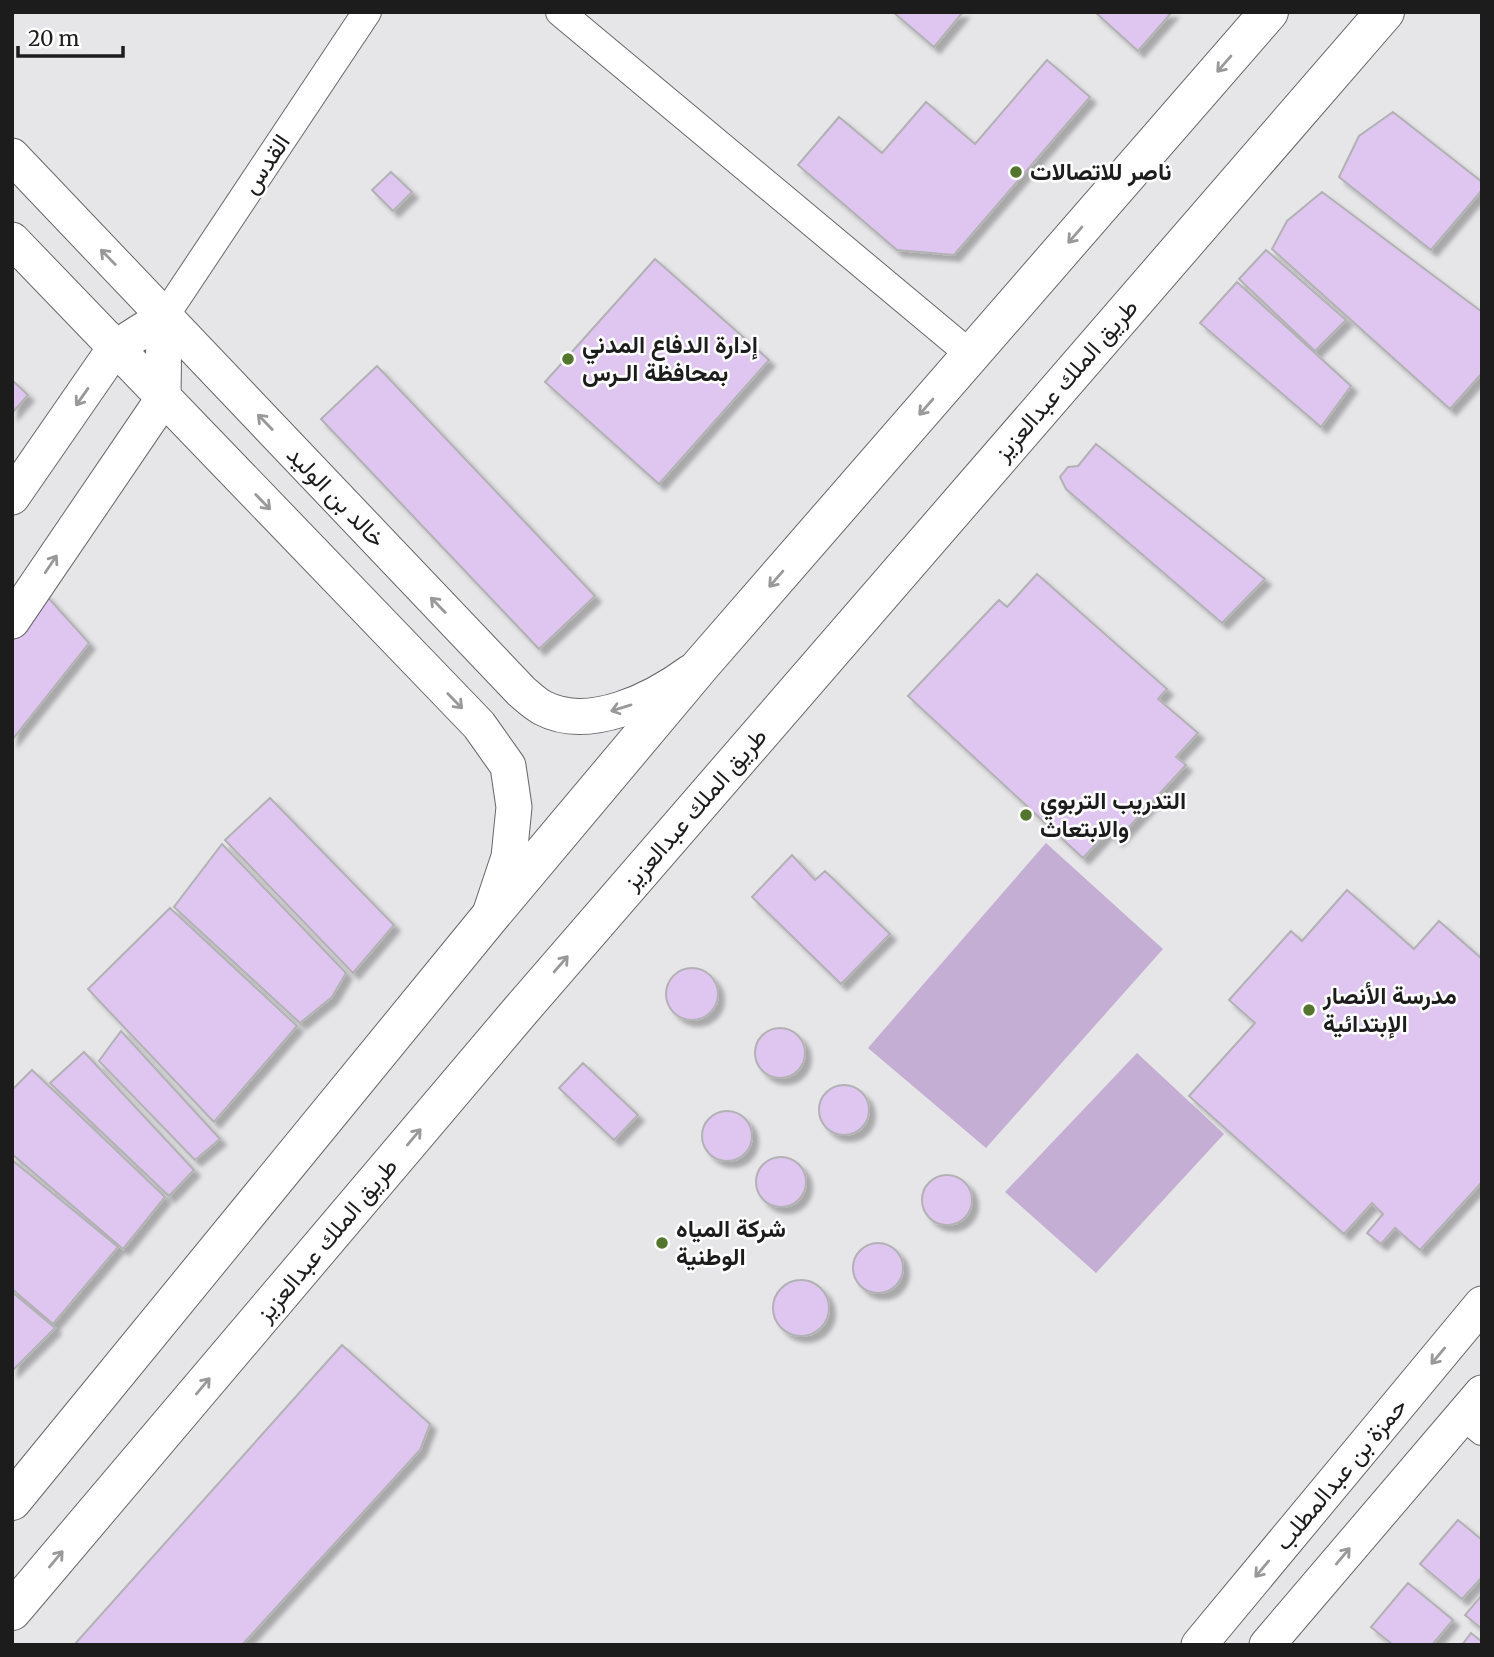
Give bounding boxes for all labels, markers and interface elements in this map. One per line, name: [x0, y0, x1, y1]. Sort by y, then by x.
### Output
scale bar: [18, 14, 122, 58]
text: 20 m: [28, 25, 80, 52]
one-way arrow: [1216, 55, 1233, 72]
street label: القدس: [234, 128, 297, 200]
place label: ناصر للاتصالات: [1030, 156, 1172, 187]
marker: ناصر للاتصالات: [1008, 164, 1024, 180]
one-way arrow: [1067, 226, 1083, 244]
one-way arrow: [100, 249, 117, 266]
street label: طريق الملك عبدالعزيز: [986, 292, 1144, 468]
place label: إدارة الدفاع المدني بمحافظة الـرس: [582, 329, 758, 388]
marker: إدارة الدفاع المدني بمحافظة الـرس: [560, 351, 576, 367]
one-way arrow: [75, 387, 89, 406]
one-way arrow: [918, 398, 934, 416]
one-way arrow: [256, 414, 273, 431]
street label: خالد بن الوليد: [280, 439, 392, 554]
one-way arrow: [254, 493, 271, 510]
one-way arrow: [44, 555, 58, 575]
one-way arrow: [769, 569, 785, 587]
one-way arrow: [430, 597, 447, 614]
one-way arrow: [446, 692, 463, 709]
one-way arrow: [610, 702, 632, 715]
street label: طريق الملك عبدالعزيز: [615, 721, 773, 897]
place label: التدريب التربوي والابتعاث: [1040, 785, 1186, 844]
marker: التدريب التربوي والابتعاث: [1018, 807, 1034, 823]
one-way arrow: [553, 955, 569, 973]
place label: مدرسة الأنصار الإبتدائية: [1322, 980, 1457, 1039]
marker: مدرسة الأنصار الإبتدائية: [1301, 1002, 1317, 1018]
one-way arrow: [406, 1129, 422, 1147]
street label: طريق الملك عبدالعزيز: [248, 1151, 404, 1329]
place label: شركة المياه الوطنية: [676, 1213, 786, 1272]
marker: شركة المياه الوطنية: [654, 1235, 670, 1251]
one-way arrow: [1430, 1347, 1446, 1365]
one-way arrow: [196, 1377, 211, 1395]
street label: حمزة بن عبدالمطلب: [1268, 1391, 1414, 1556]
one-way arrow: [1335, 1547, 1351, 1565]
one-way arrow: [48, 1550, 64, 1568]
one-way arrow: [1254, 1560, 1270, 1578]

